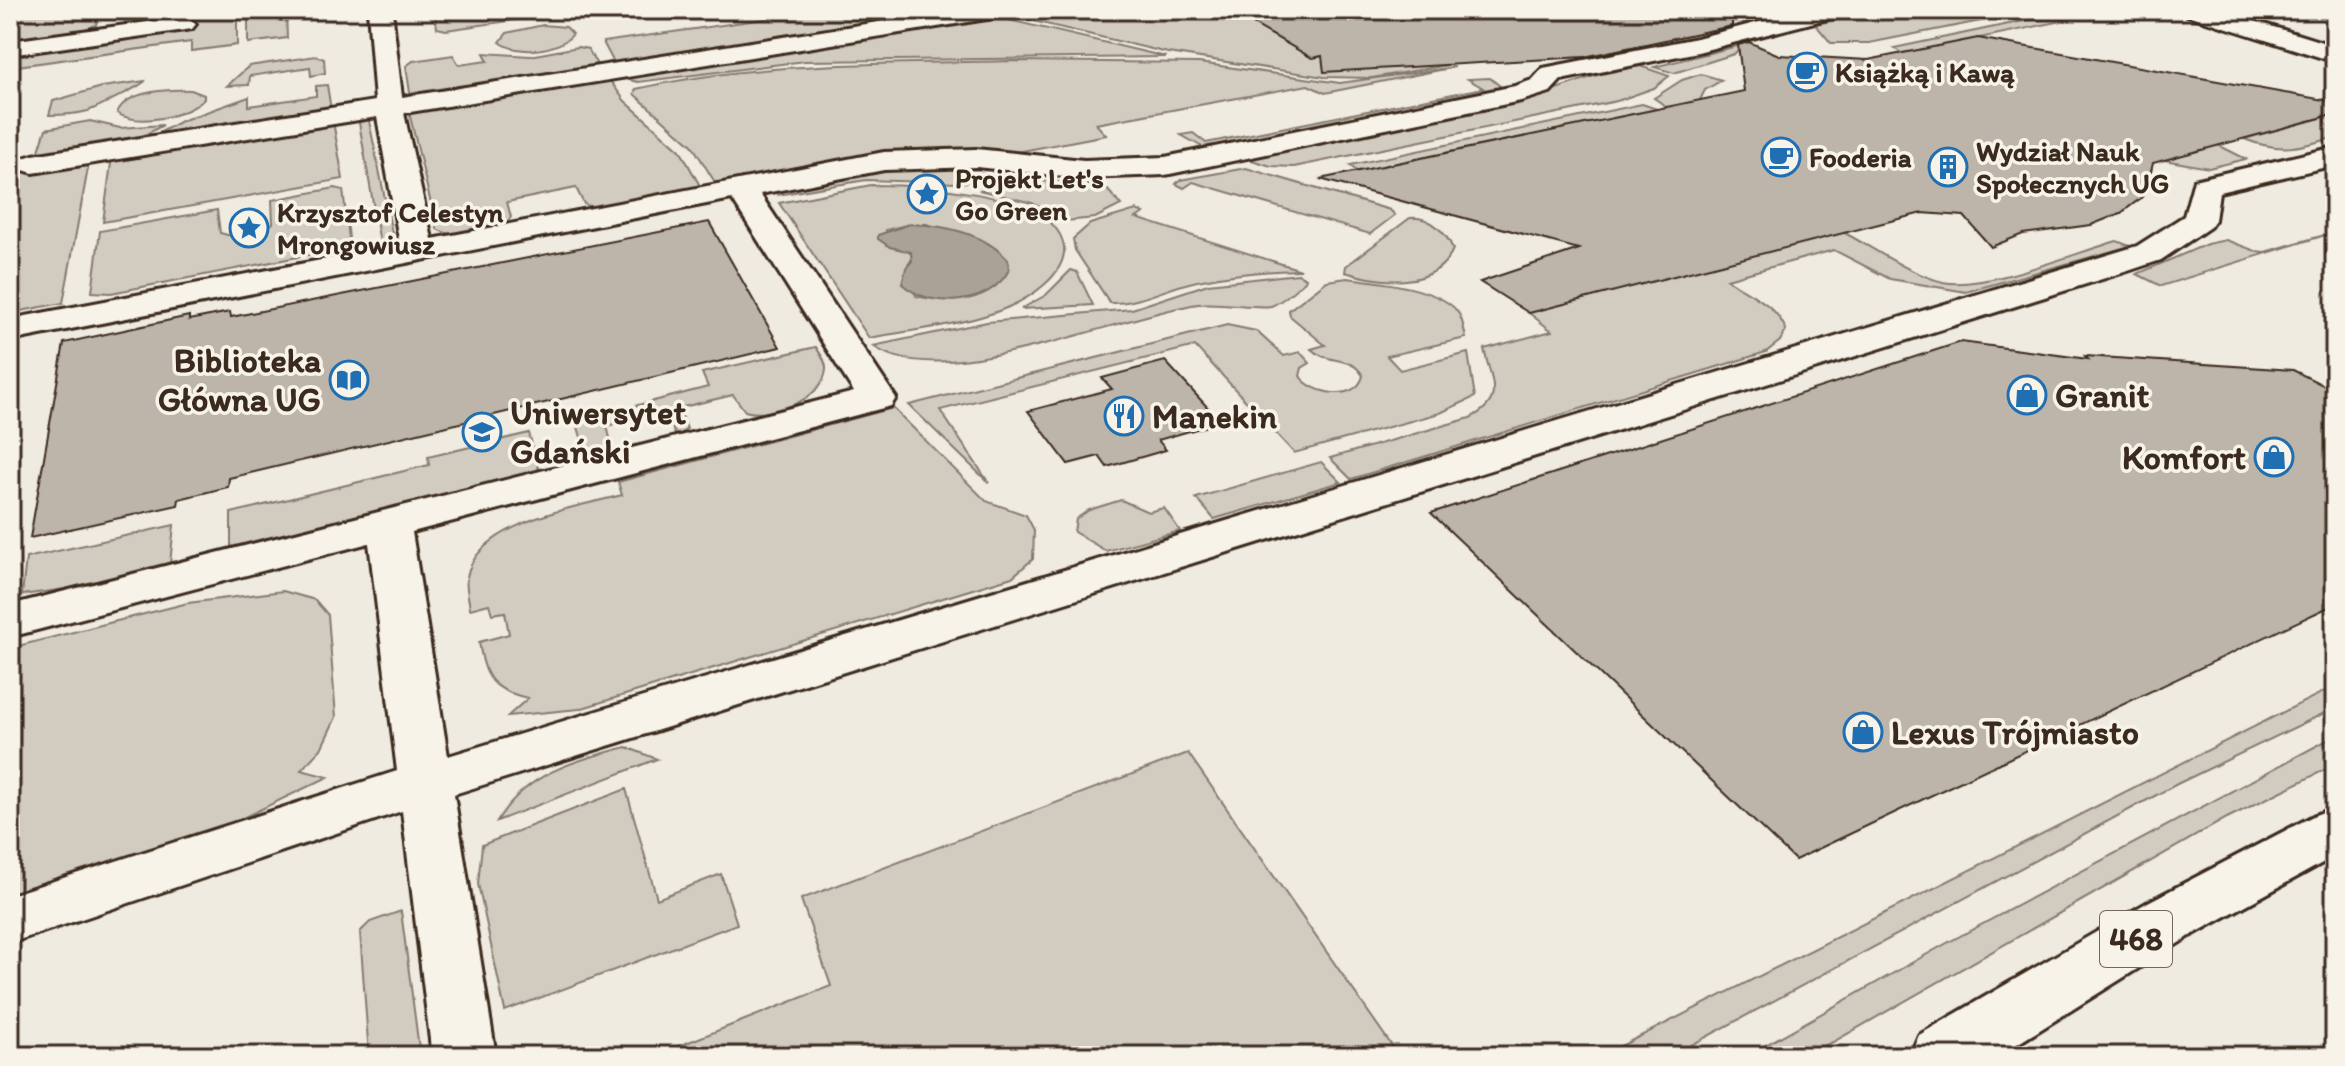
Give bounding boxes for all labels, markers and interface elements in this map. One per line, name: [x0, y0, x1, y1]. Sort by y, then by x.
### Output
cafe icon: Książką i Kawą: [1786, 51, 1828, 93]
place label: Książką i Kawą: [1835, 55, 2015, 89]
place label: Wydział Nauk Społecznych UG: [1976, 134, 2169, 200]
cafe icon: Fooderia: [1760, 136, 1802, 178]
place label: Fooderia: [1809, 140, 1912, 174]
building icon: Wydział Nauk Społecznych UG: [1927, 146, 1969, 188]
place label: Projekt Let's Go Green: [955, 161, 1104, 227]
place icon: Projekt Let's Go Green: [906, 173, 948, 215]
place label: Krzysztof Celestyn Mrongowiusz: [277, 195, 504, 261]
place icon: Krzysztof Celestyn Mrongowiusz: [228, 207, 270, 249]
place label: Biblioteka Główna UG: [158, 340, 321, 420]
library icon: Biblioteka Główna UG: [328, 359, 370, 401]
shop icon: Granit: [2006, 374, 2048, 416]
place label: Granit: [2055, 375, 2149, 416]
place label: Uniwersytet Gdański: [510, 392, 687, 472]
restaurant icon: Manekin: [1103, 395, 1145, 437]
place label: Manekin: [1152, 396, 1278, 437]
school or university icon: Uniwersytet Gdański: [461, 411, 503, 453]
shop icon: Komfort: [2253, 436, 2295, 478]
place label: Komfort: [2122, 437, 2246, 478]
shop icon: Lexus Trójmiasto: [1842, 711, 1884, 753]
place label: Lexus Trójmiasto: [1891, 712, 2139, 753]
road number: 468: [2100, 911, 2172, 967]

